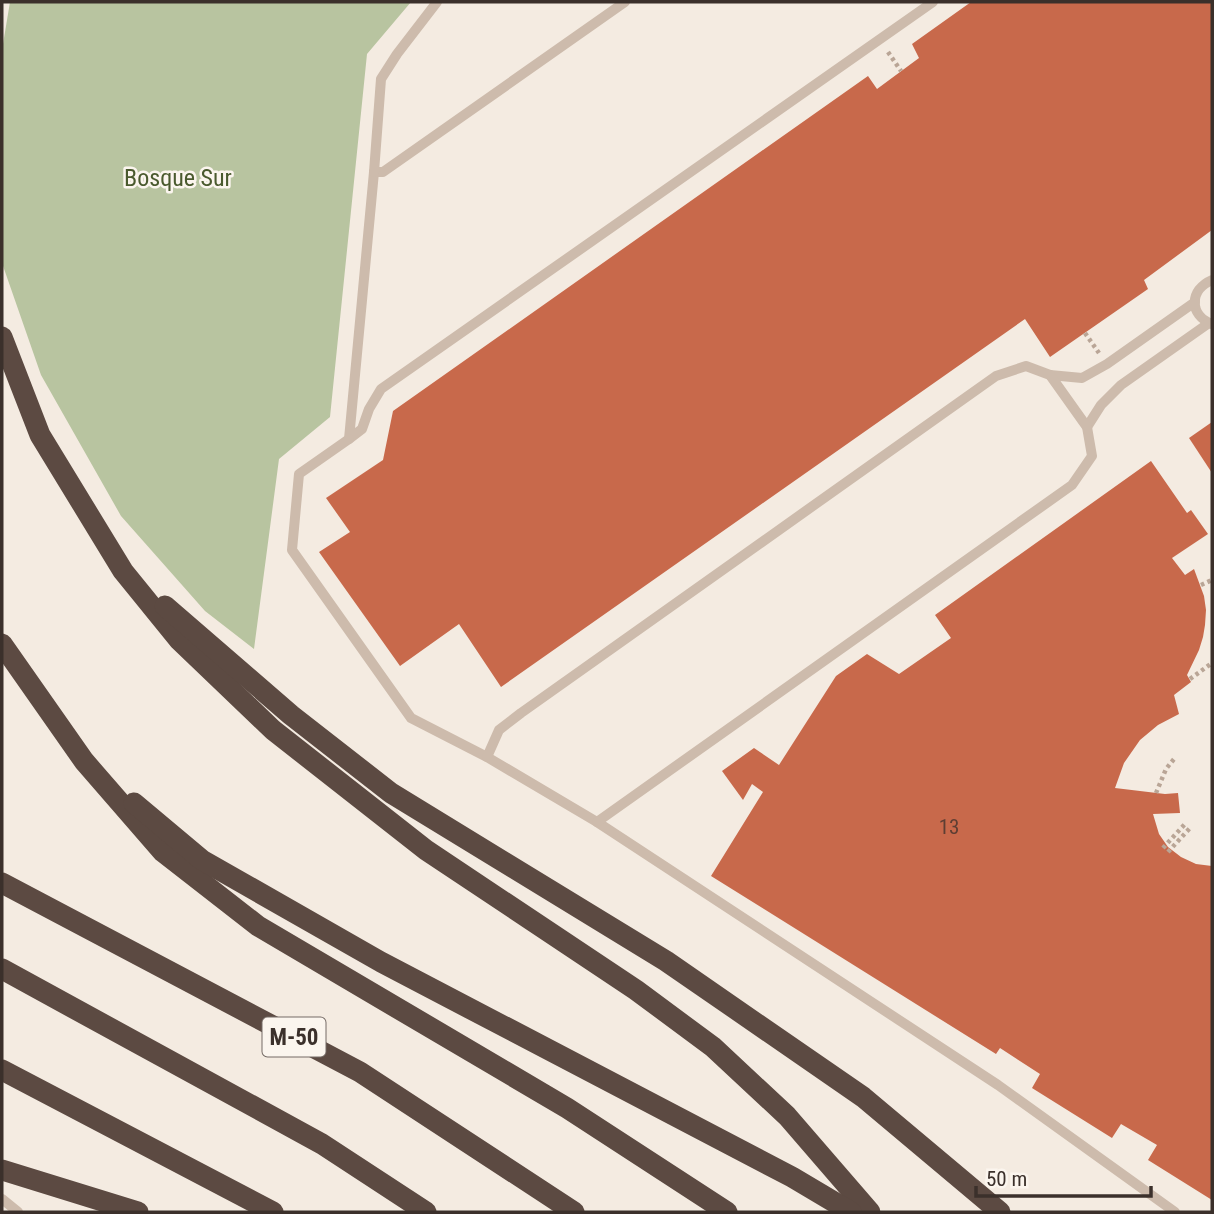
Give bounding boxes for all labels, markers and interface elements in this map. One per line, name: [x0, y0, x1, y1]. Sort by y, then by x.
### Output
park label: Bosque Sur: [124, 164, 232, 192]
house number: 13: [939, 815, 959, 839]
road number: M-50: [262, 1018, 326, 1056]
scale bar: [976, 1154, 1151, 1198]
text: 50 m: [986, 1167, 1027, 1191]

